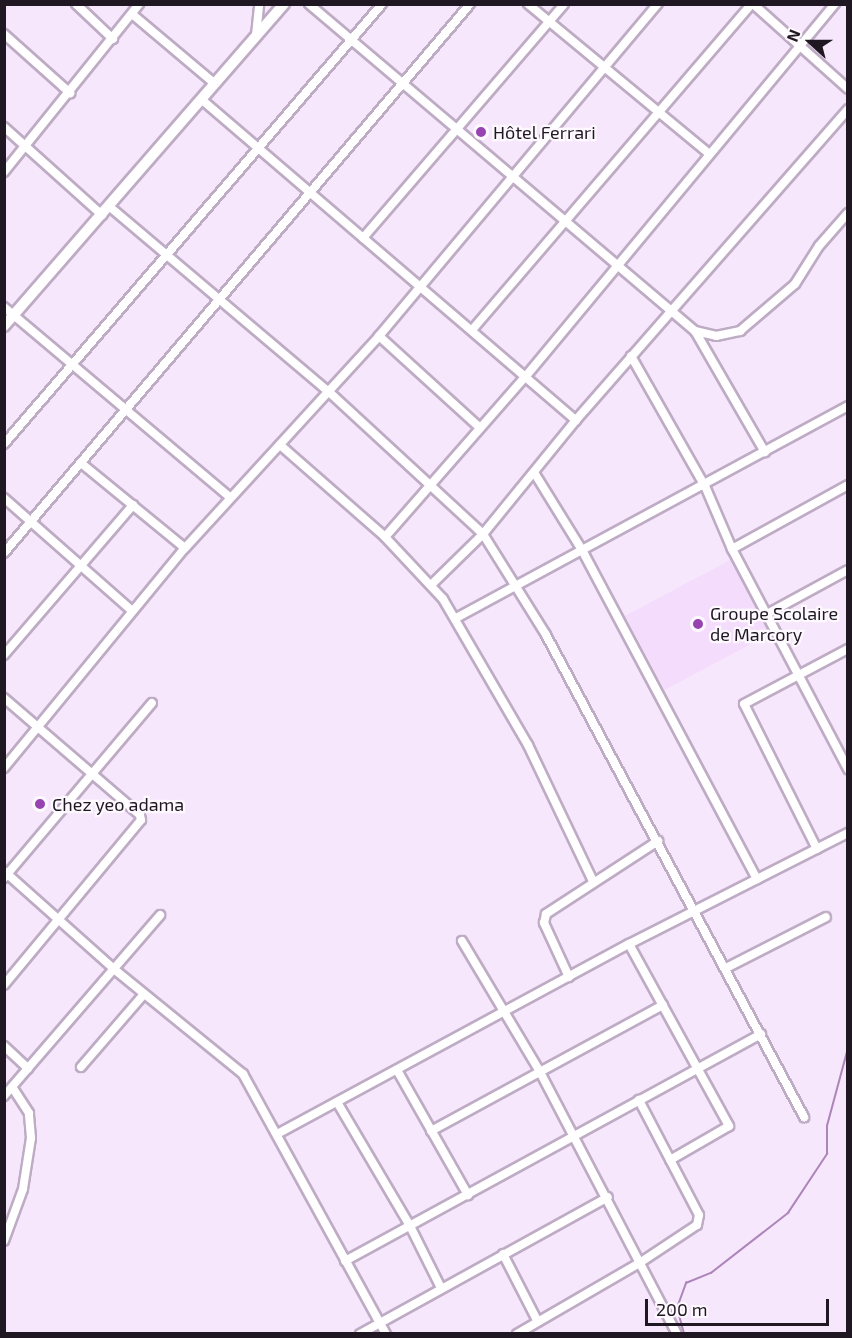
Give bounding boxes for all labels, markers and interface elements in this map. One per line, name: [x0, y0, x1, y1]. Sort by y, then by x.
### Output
north arrow: [780, 12, 840, 72]
text: N: [782, 27, 804, 44]
place label: Hôtel Ferrari: [493, 121, 596, 143]
marker: Hôtel Ferrari: [474, 125, 488, 139]
place label: Groupe Scolaire de Marcory: [710, 603, 838, 646]
marker: Groupe Scolaire de Marcory: [691, 617, 705, 631]
place label: Chez yeo adama: [52, 793, 185, 815]
marker: Chez yeo adama: [33, 797, 47, 811]
scale bar: [648, 1287, 832, 1325]
text: 200 m: [656, 1298, 708, 1320]

